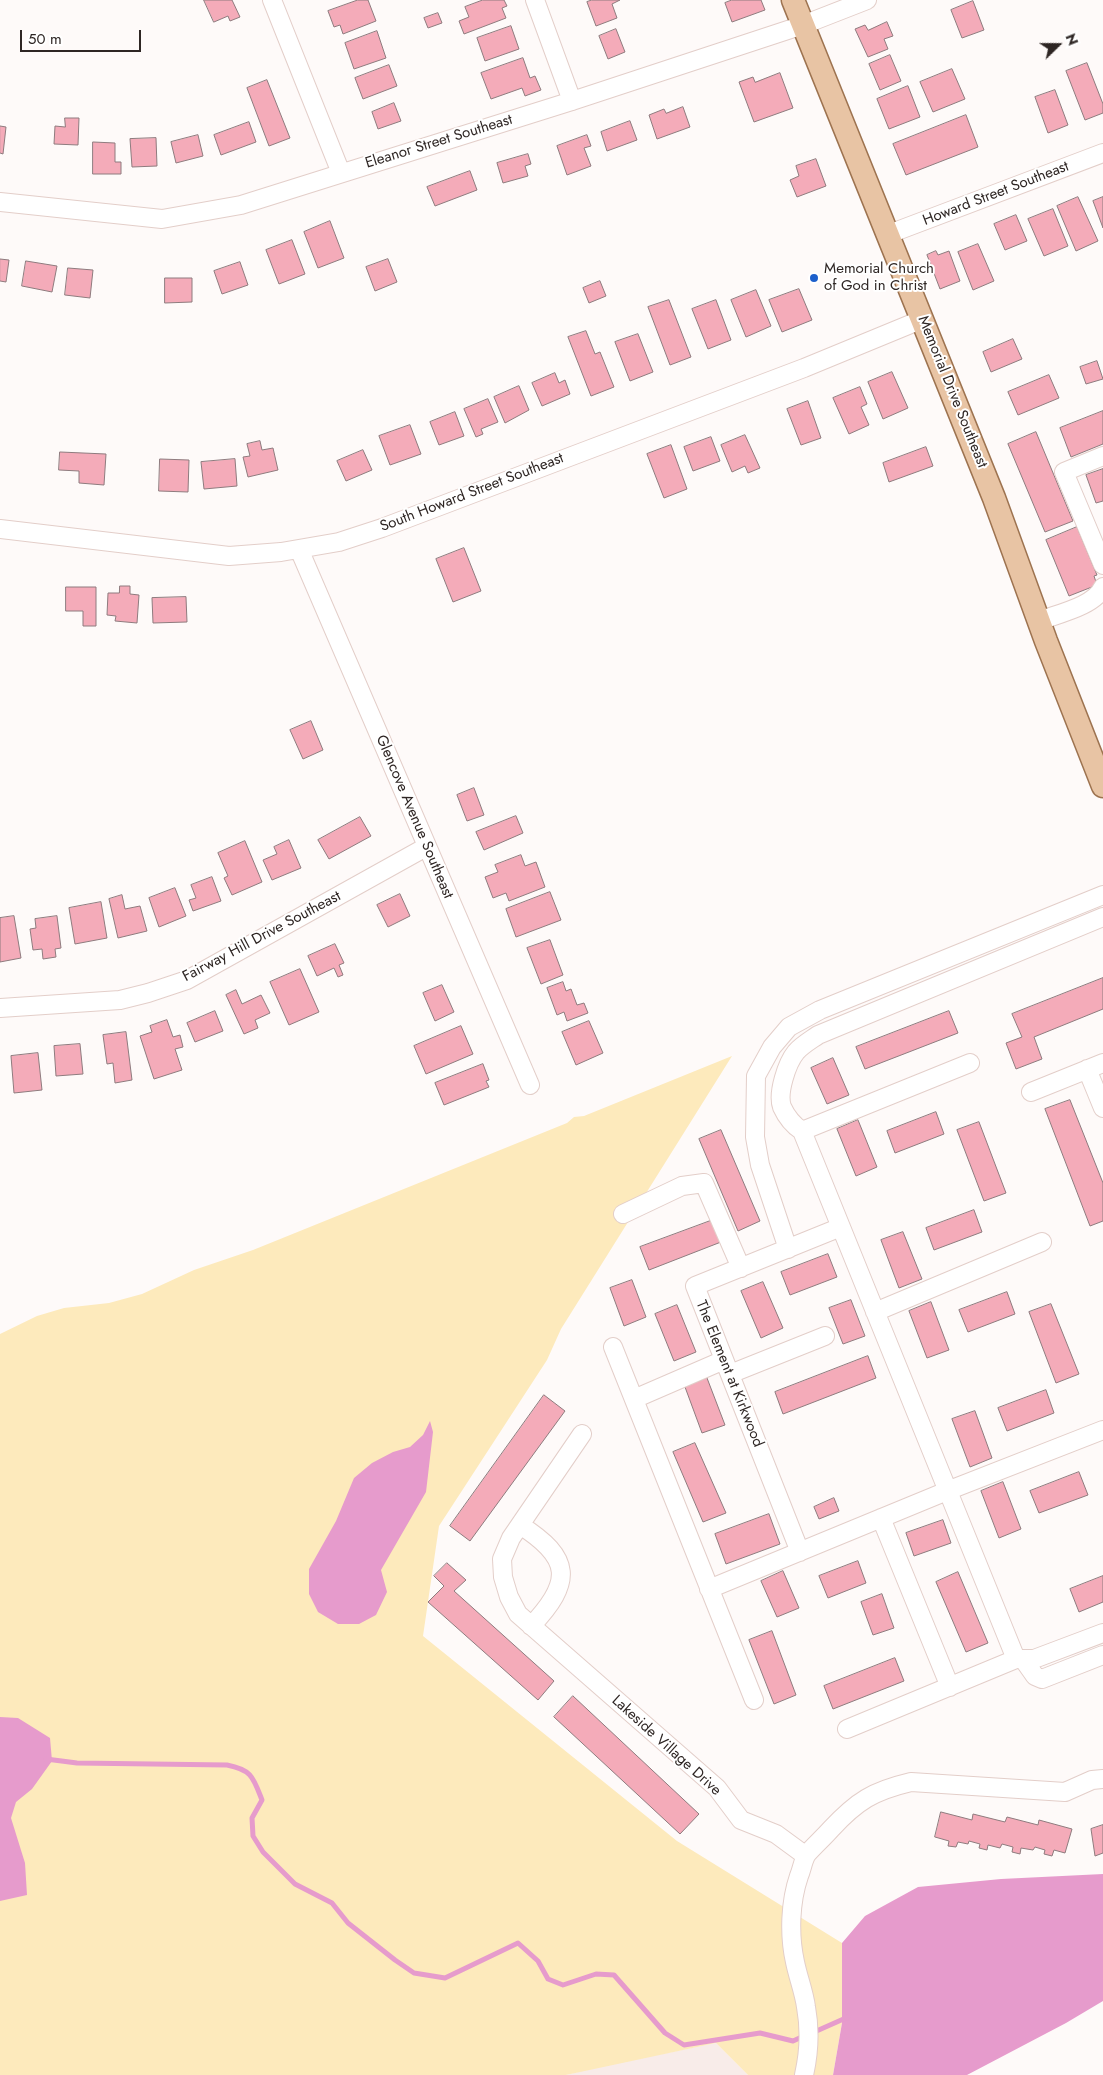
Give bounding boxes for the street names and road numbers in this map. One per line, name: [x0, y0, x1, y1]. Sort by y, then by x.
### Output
street label: Eleanor Street Southeast: [363, 111, 515, 173]
street label: Howard Street Southeast: [920, 158, 1072, 230]
street label: Memorial Drive Southeast: [913, 313, 991, 471]
street label: South Howard Street Southeast: [378, 450, 566, 536]
street label: Glencove Avenue Southeast: [371, 732, 457, 902]
street label: Fairway Hill Drive Southeast: [180, 888, 344, 986]
street label: The Element at Kirkwood: [691, 1298, 767, 1450]
street label: Lakeside Village Drive: [608, 1692, 724, 1800]

